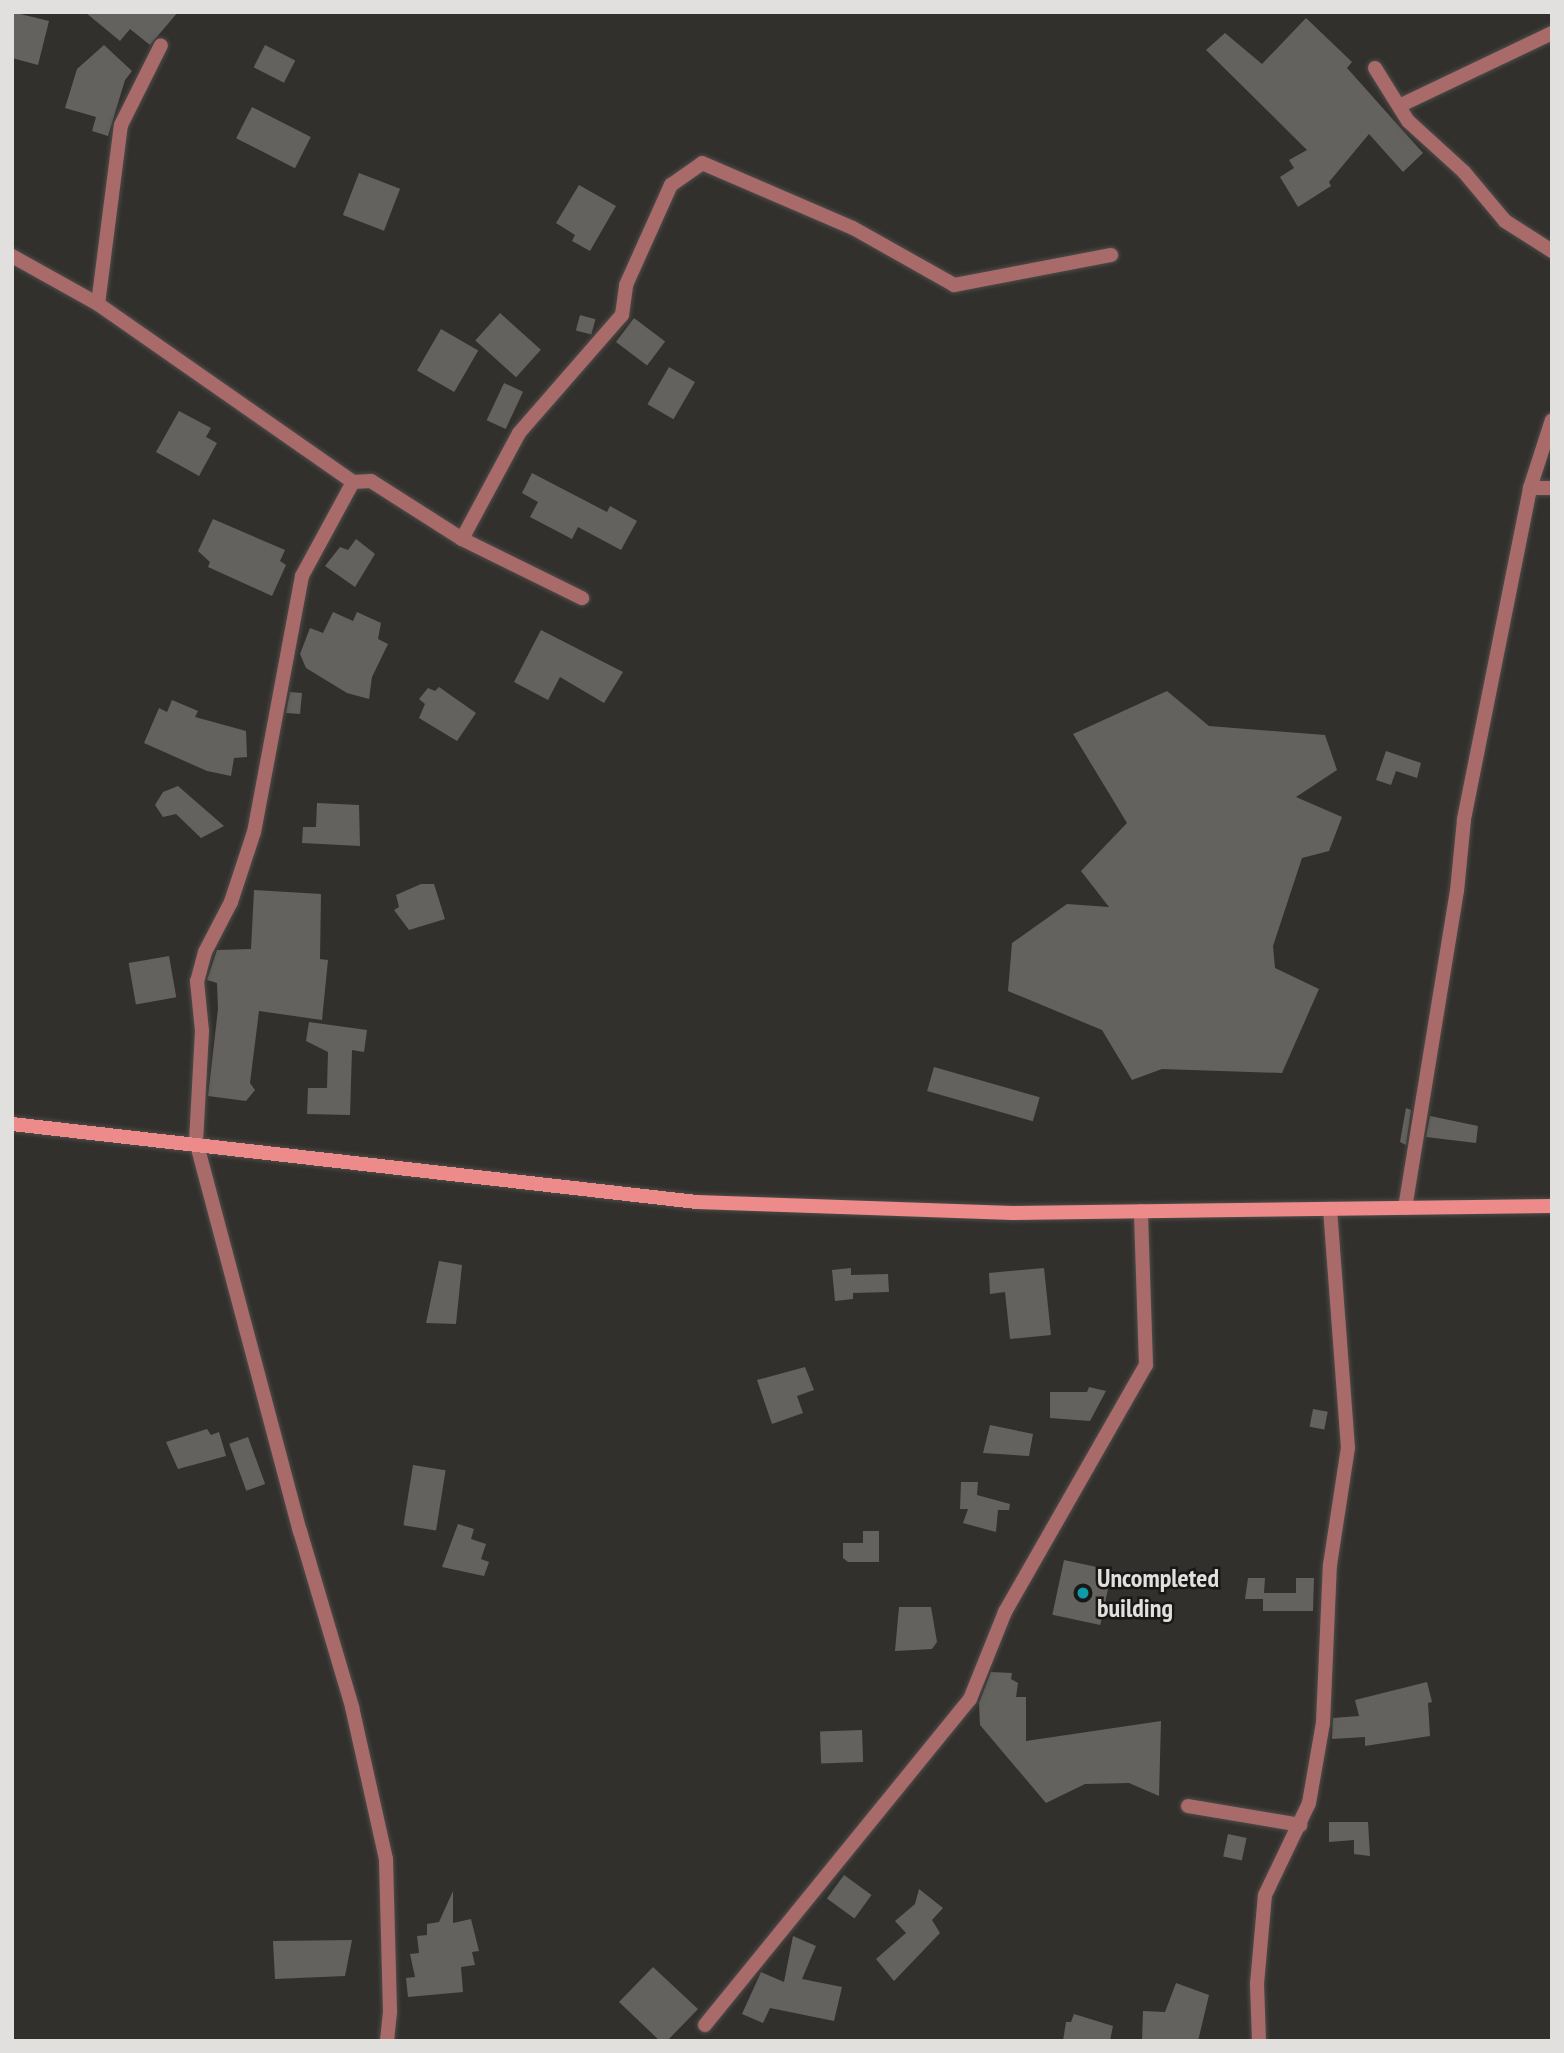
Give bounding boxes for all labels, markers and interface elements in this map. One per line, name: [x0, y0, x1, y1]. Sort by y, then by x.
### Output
place label: Uncompleted building: [1097, 1562, 1219, 1624]
marker: Uncompleted building: [1075, 1585, 1091, 1601]

